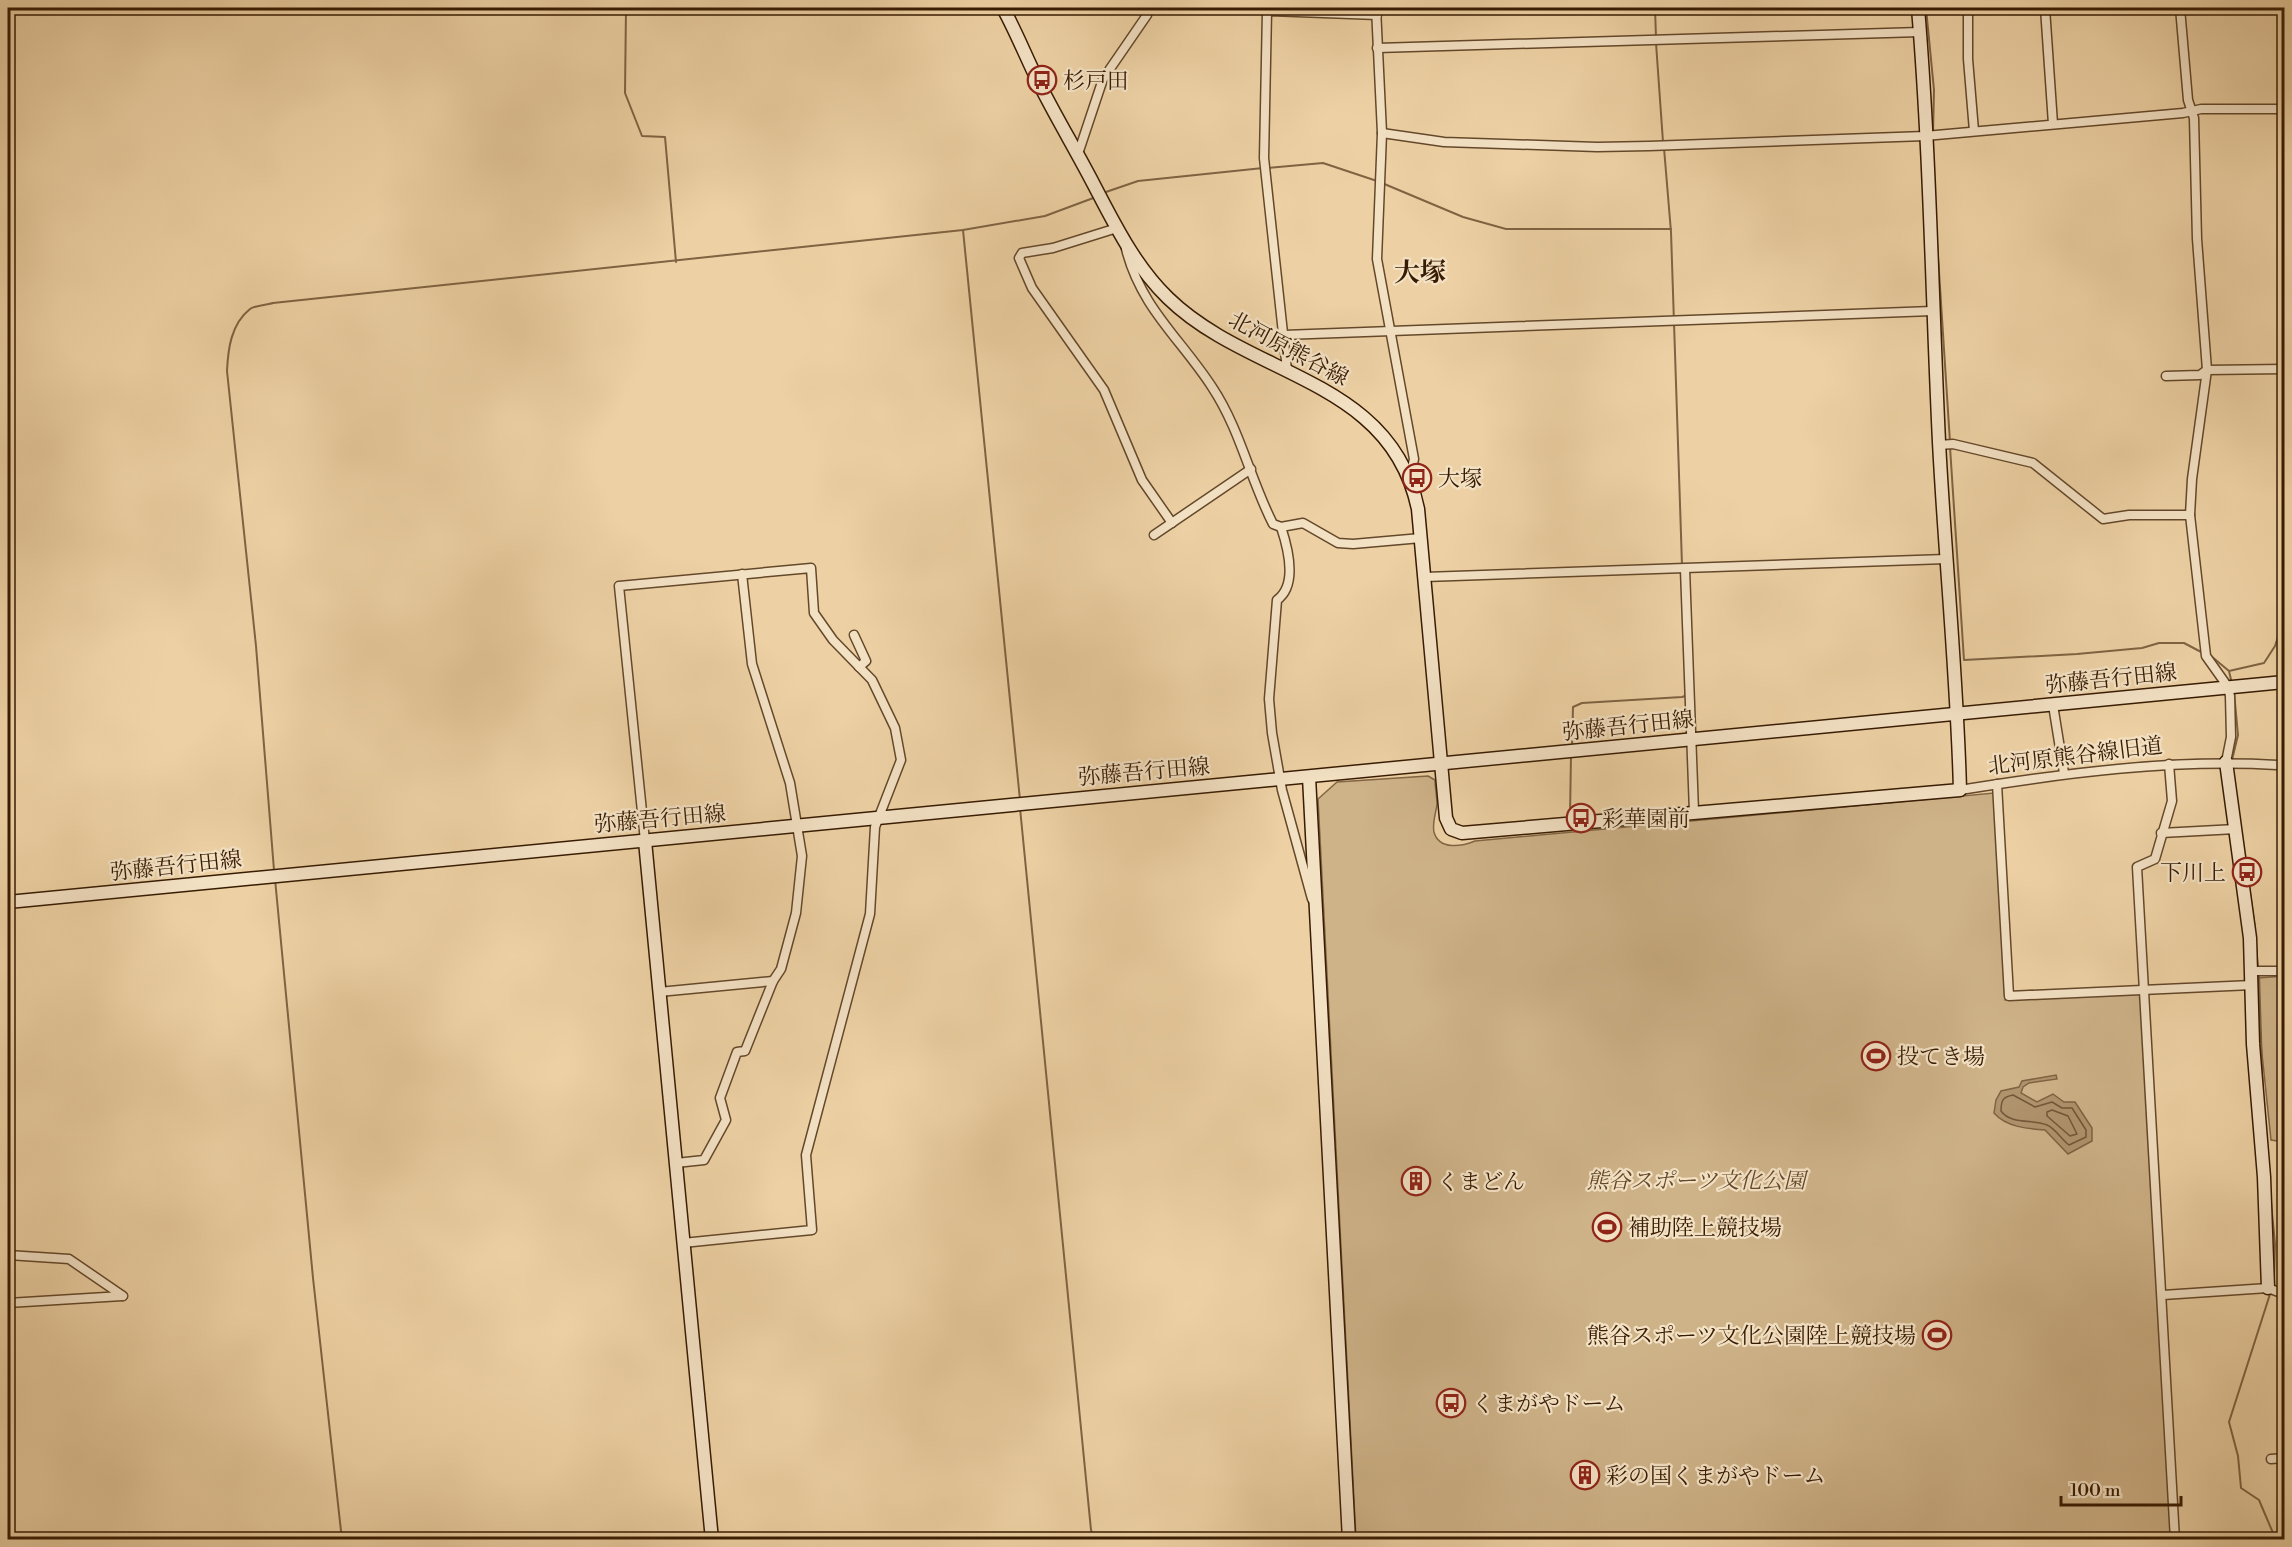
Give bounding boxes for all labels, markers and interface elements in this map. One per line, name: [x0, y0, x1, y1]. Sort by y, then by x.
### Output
bus stop icon: 杉戸田: [1026, 64, 1058, 96]
place label: 杉戸田: [1063, 68, 1129, 95]
district label: 大塚: [1394, 257, 1446, 289]
street label: 北河原熊谷線: [1224, 306, 1353, 392]
bus stop icon: 大塚: [1401, 462, 1433, 494]
place label: 大塚: [1438, 466, 1482, 493]
street label: 弥藤吾行田線: [2044, 659, 2178, 700]
street label: 弥藤吾行田線: [1561, 706, 1695, 747]
street label: 北河原熊谷線旧道: [1986, 732, 2164, 781]
street label: 弥藤吾行田線: [1077, 753, 1211, 792]
street label: 弥藤吾行田線: [593, 800, 727, 839]
bus stop icon: 彩華園前: [1565, 802, 1597, 834]
place label: 彩華園前: [1602, 806, 1690, 833]
street label: 弥藤吾行田線: [109, 846, 243, 887]
bus stop icon: 下川上: [2231, 856, 2263, 888]
place label: 下川上: [2160, 860, 2226, 887]
sports icon: 投てき場: [1860, 1040, 1892, 1072]
place label: 投てき場: [1897, 1044, 1985, 1071]
building icon: くまどん: [1400, 1165, 1432, 1197]
park label: 熊谷スポーツ文化公園: [1586, 1168, 1809, 1195]
place label: くまどん: [1437, 1169, 1525, 1196]
sports icon: 補助陸上競技場: [1591, 1211, 1623, 1243]
place label: 補助陸上競技場: [1628, 1215, 1782, 1242]
sports icon: 熊谷スポーツ文化公園陸上競技場: [1921, 1319, 1953, 1351]
place label: 熊谷スポーツ文化公園陸上競技場: [1587, 1323, 1916, 1350]
bus stop icon: くまがやドーム: [1435, 1387, 1467, 1419]
place label: くまがやドーム: [1472, 1391, 1626, 1418]
building icon: 彩の国くまがやドーム: [1569, 1459, 1601, 1491]
place label: 彩の国くまがやドーム: [1606, 1463, 1826, 1490]
scale bar: [2061, 1469, 2181, 1507]
text: 100 m: [2070, 1479, 2121, 1502]

